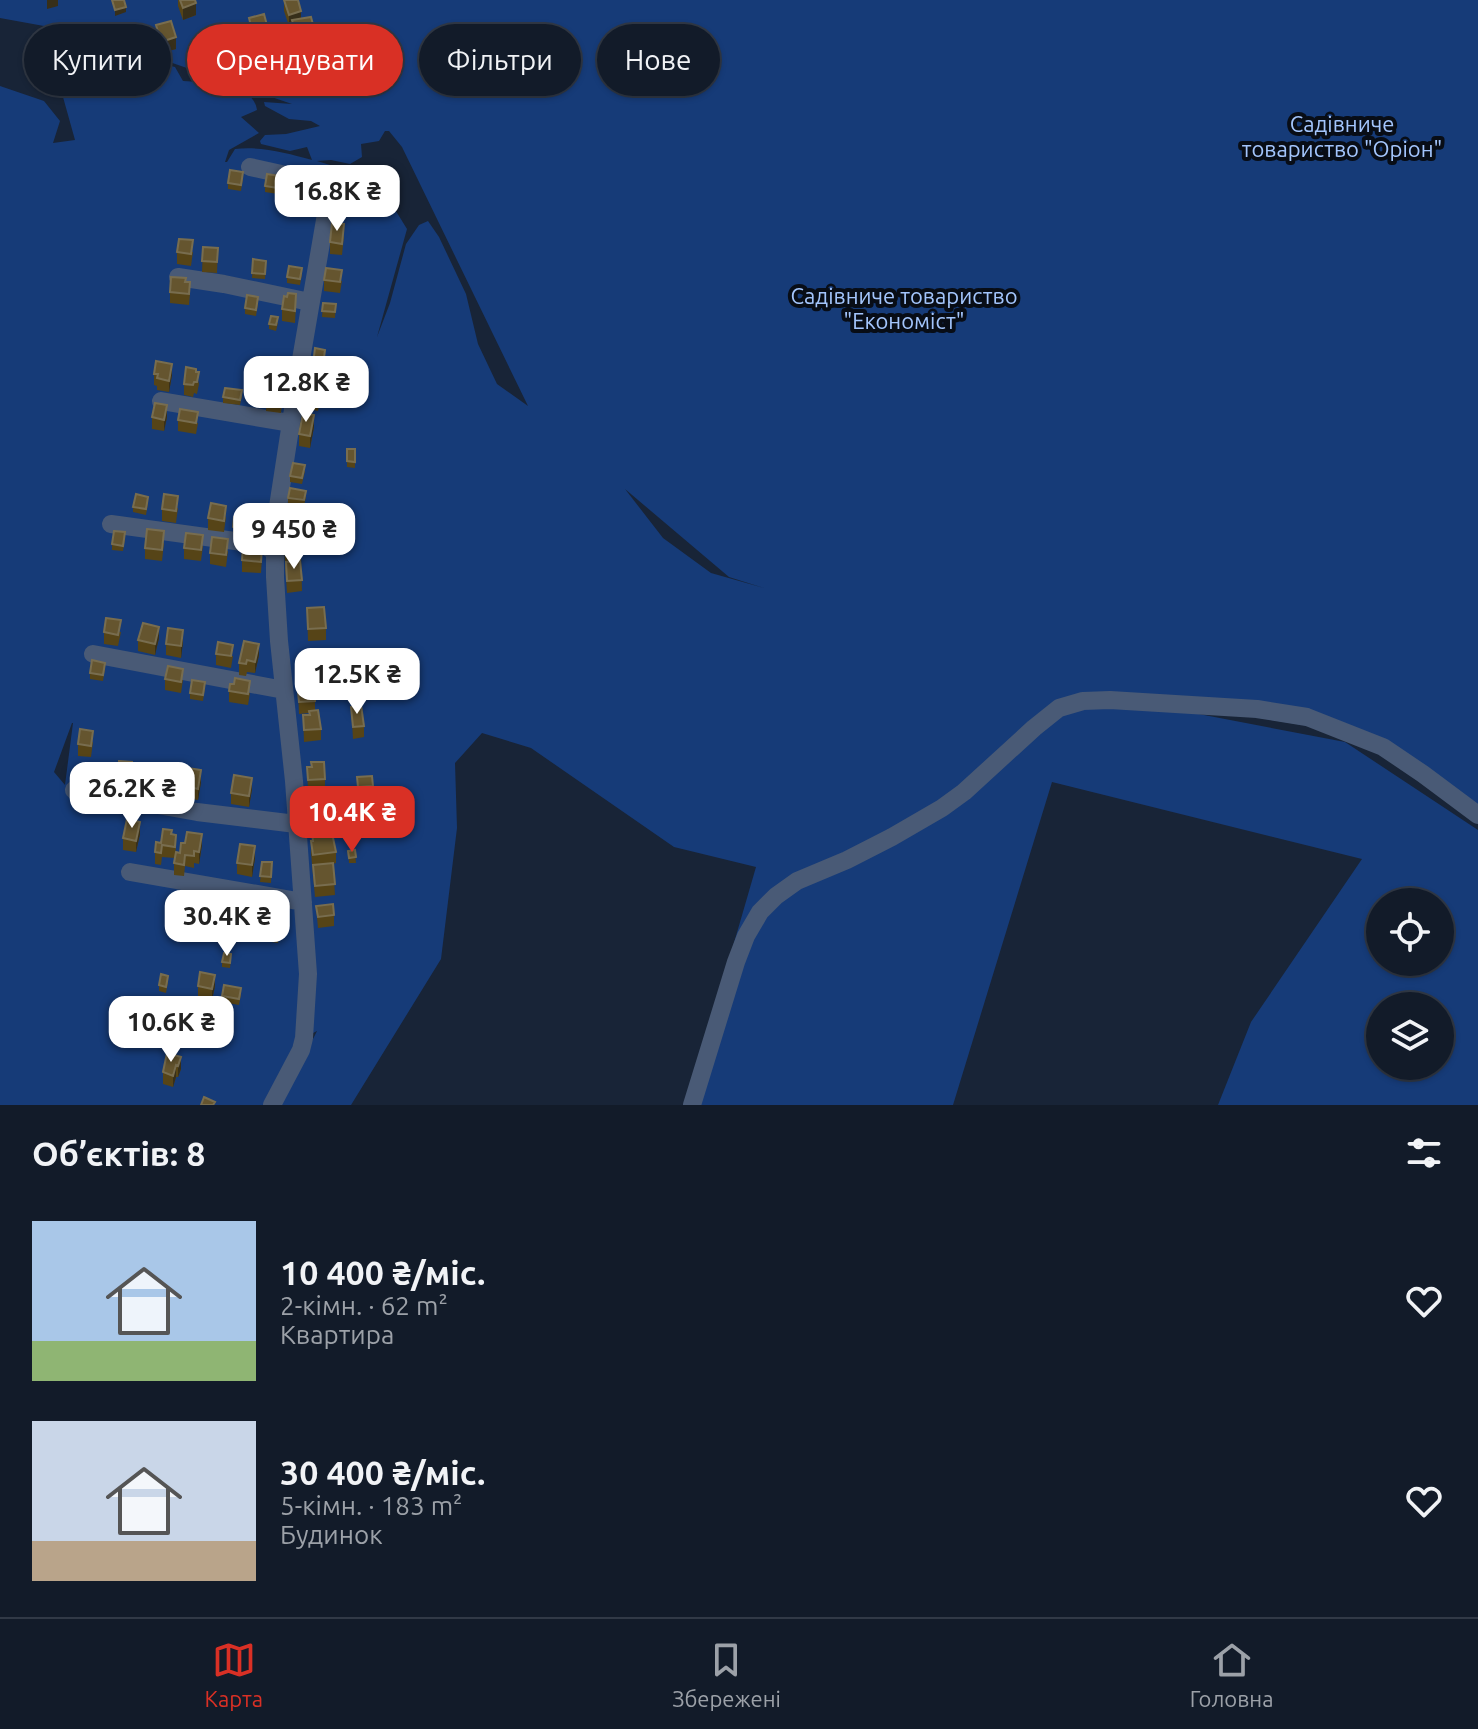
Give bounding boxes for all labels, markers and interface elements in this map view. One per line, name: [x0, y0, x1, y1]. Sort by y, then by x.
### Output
chip: Купити: [24, 24, 171, 96]
chip: Орендувати: [187, 24, 403, 96]
chip: Фільтри: [419, 24, 581, 96]
chip: Нове: [597, 24, 720, 96]
park label: Садівниче товариство "Оріон": [1242, 111, 1442, 161]
pin: 16.8K ₴: [263, 165, 411, 233]
text: 16.8K ₴: [293, 176, 381, 205]
park label: Садівниче товариство "Економіст": [790, 283, 1018, 333]
pin: 12.8K ₴: [232, 356, 380, 424]
text: 12.8K ₴: [262, 367, 350, 396]
pin: 9 450 ₴: [220, 503, 368, 571]
text: 9 450 ₴: [251, 514, 337, 543]
pin: 12.5K ₴: [283, 648, 431, 716]
text: 12.5K ₴: [313, 659, 401, 688]
pin: 26.2K ₴: [58, 762, 206, 830]
text: 26.2K ₴: [88, 773, 176, 802]
pin: 10.4K ₴: [278, 786, 426, 854]
text: 10.4K ₴: [308, 797, 396, 826]
map controls: [1366, 888, 1454, 1080]
button: locate: [1366, 888, 1454, 976]
pin: 30.4K ₴: [153, 890, 301, 958]
text: 30.4K ₴: [183, 901, 271, 930]
button: layers: [1366, 992, 1454, 1080]
pin: 10.6K ₴: [97, 996, 245, 1064]
text: 10.6K ₴: [127, 1007, 215, 1036]
icon: filters: [1402, 1131, 1446, 1175]
text: Об’єктів: 8: [32, 1134, 205, 1172]
icon: home: [96, 1253, 192, 1349]
text: 10 400 ₴/міс.: [280, 1253, 485, 1291]
icon: heart: [1402, 1279, 1446, 1323]
text: 2-кімн. · 62 m²: [280, 1291, 448, 1320]
text: Квартира: [280, 1320, 394, 1349]
icon: home: [96, 1453, 192, 1549]
text: 30 400 ₴/міс.: [280, 1453, 485, 1491]
icon: heart: [1402, 1479, 1446, 1523]
text: 5-кімн. · 183 m²: [280, 1491, 462, 1520]
text: Будинок: [280, 1520, 383, 1549]
tab: Карта: [205, 1638, 263, 1711]
tab: Збережені: [672, 1638, 781, 1711]
tab: Головна: [1190, 1638, 1273, 1711]

